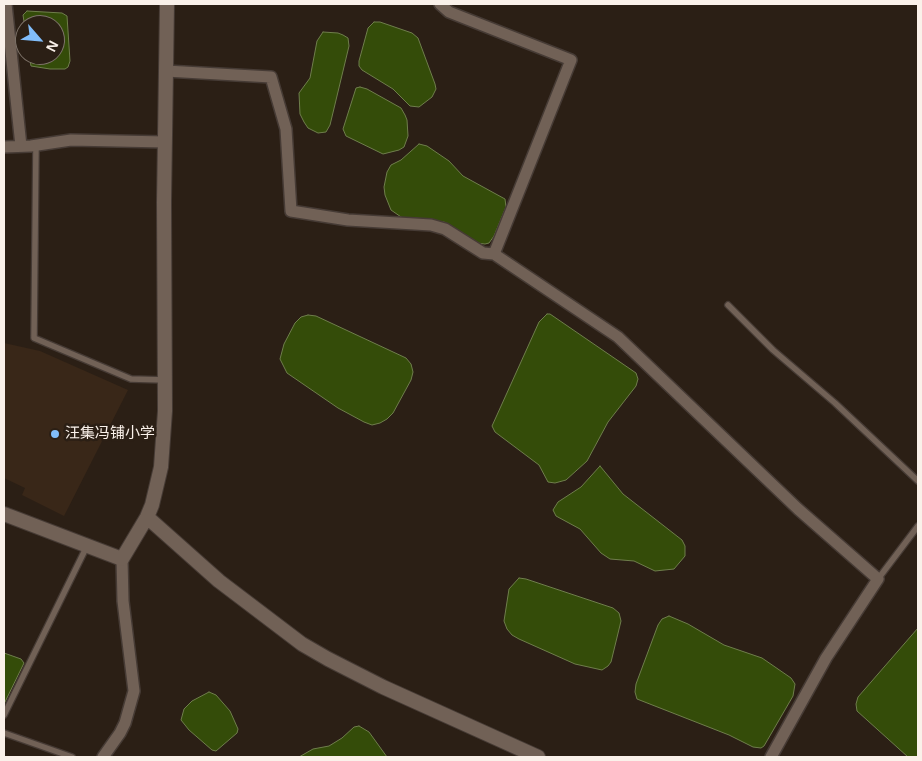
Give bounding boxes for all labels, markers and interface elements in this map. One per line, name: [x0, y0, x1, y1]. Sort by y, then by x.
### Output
north arrow: [15, 15, 65, 65]
text: N: [43, 38, 62, 54]
place label: 汪集冯铺小学: [65, 425, 155, 443]
marker: 汪集冯铺小学: [49, 428, 61, 440]

